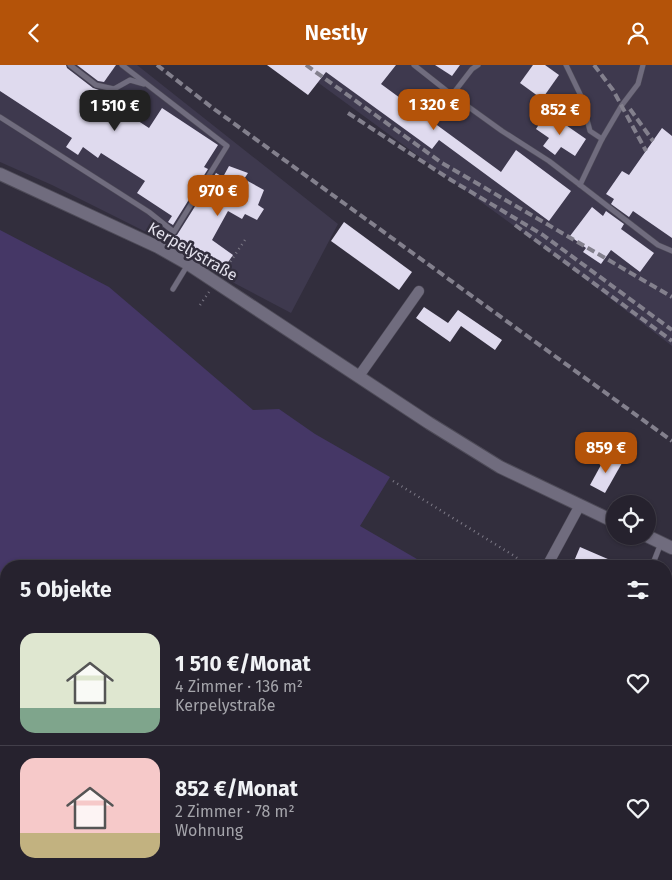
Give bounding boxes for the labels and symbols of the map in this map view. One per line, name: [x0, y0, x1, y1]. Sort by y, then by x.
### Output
pin: 1 320 €: [388, 88, 480, 131]
pin: 1 510 €: [69, 89, 161, 132]
pin: 852 €: [525, 93, 595, 136]
pin: 970 €: [183, 175, 253, 217]
street label: Kerpelystraße: [145, 218, 241, 285]
pin: 859 €: [571, 431, 641, 474]

